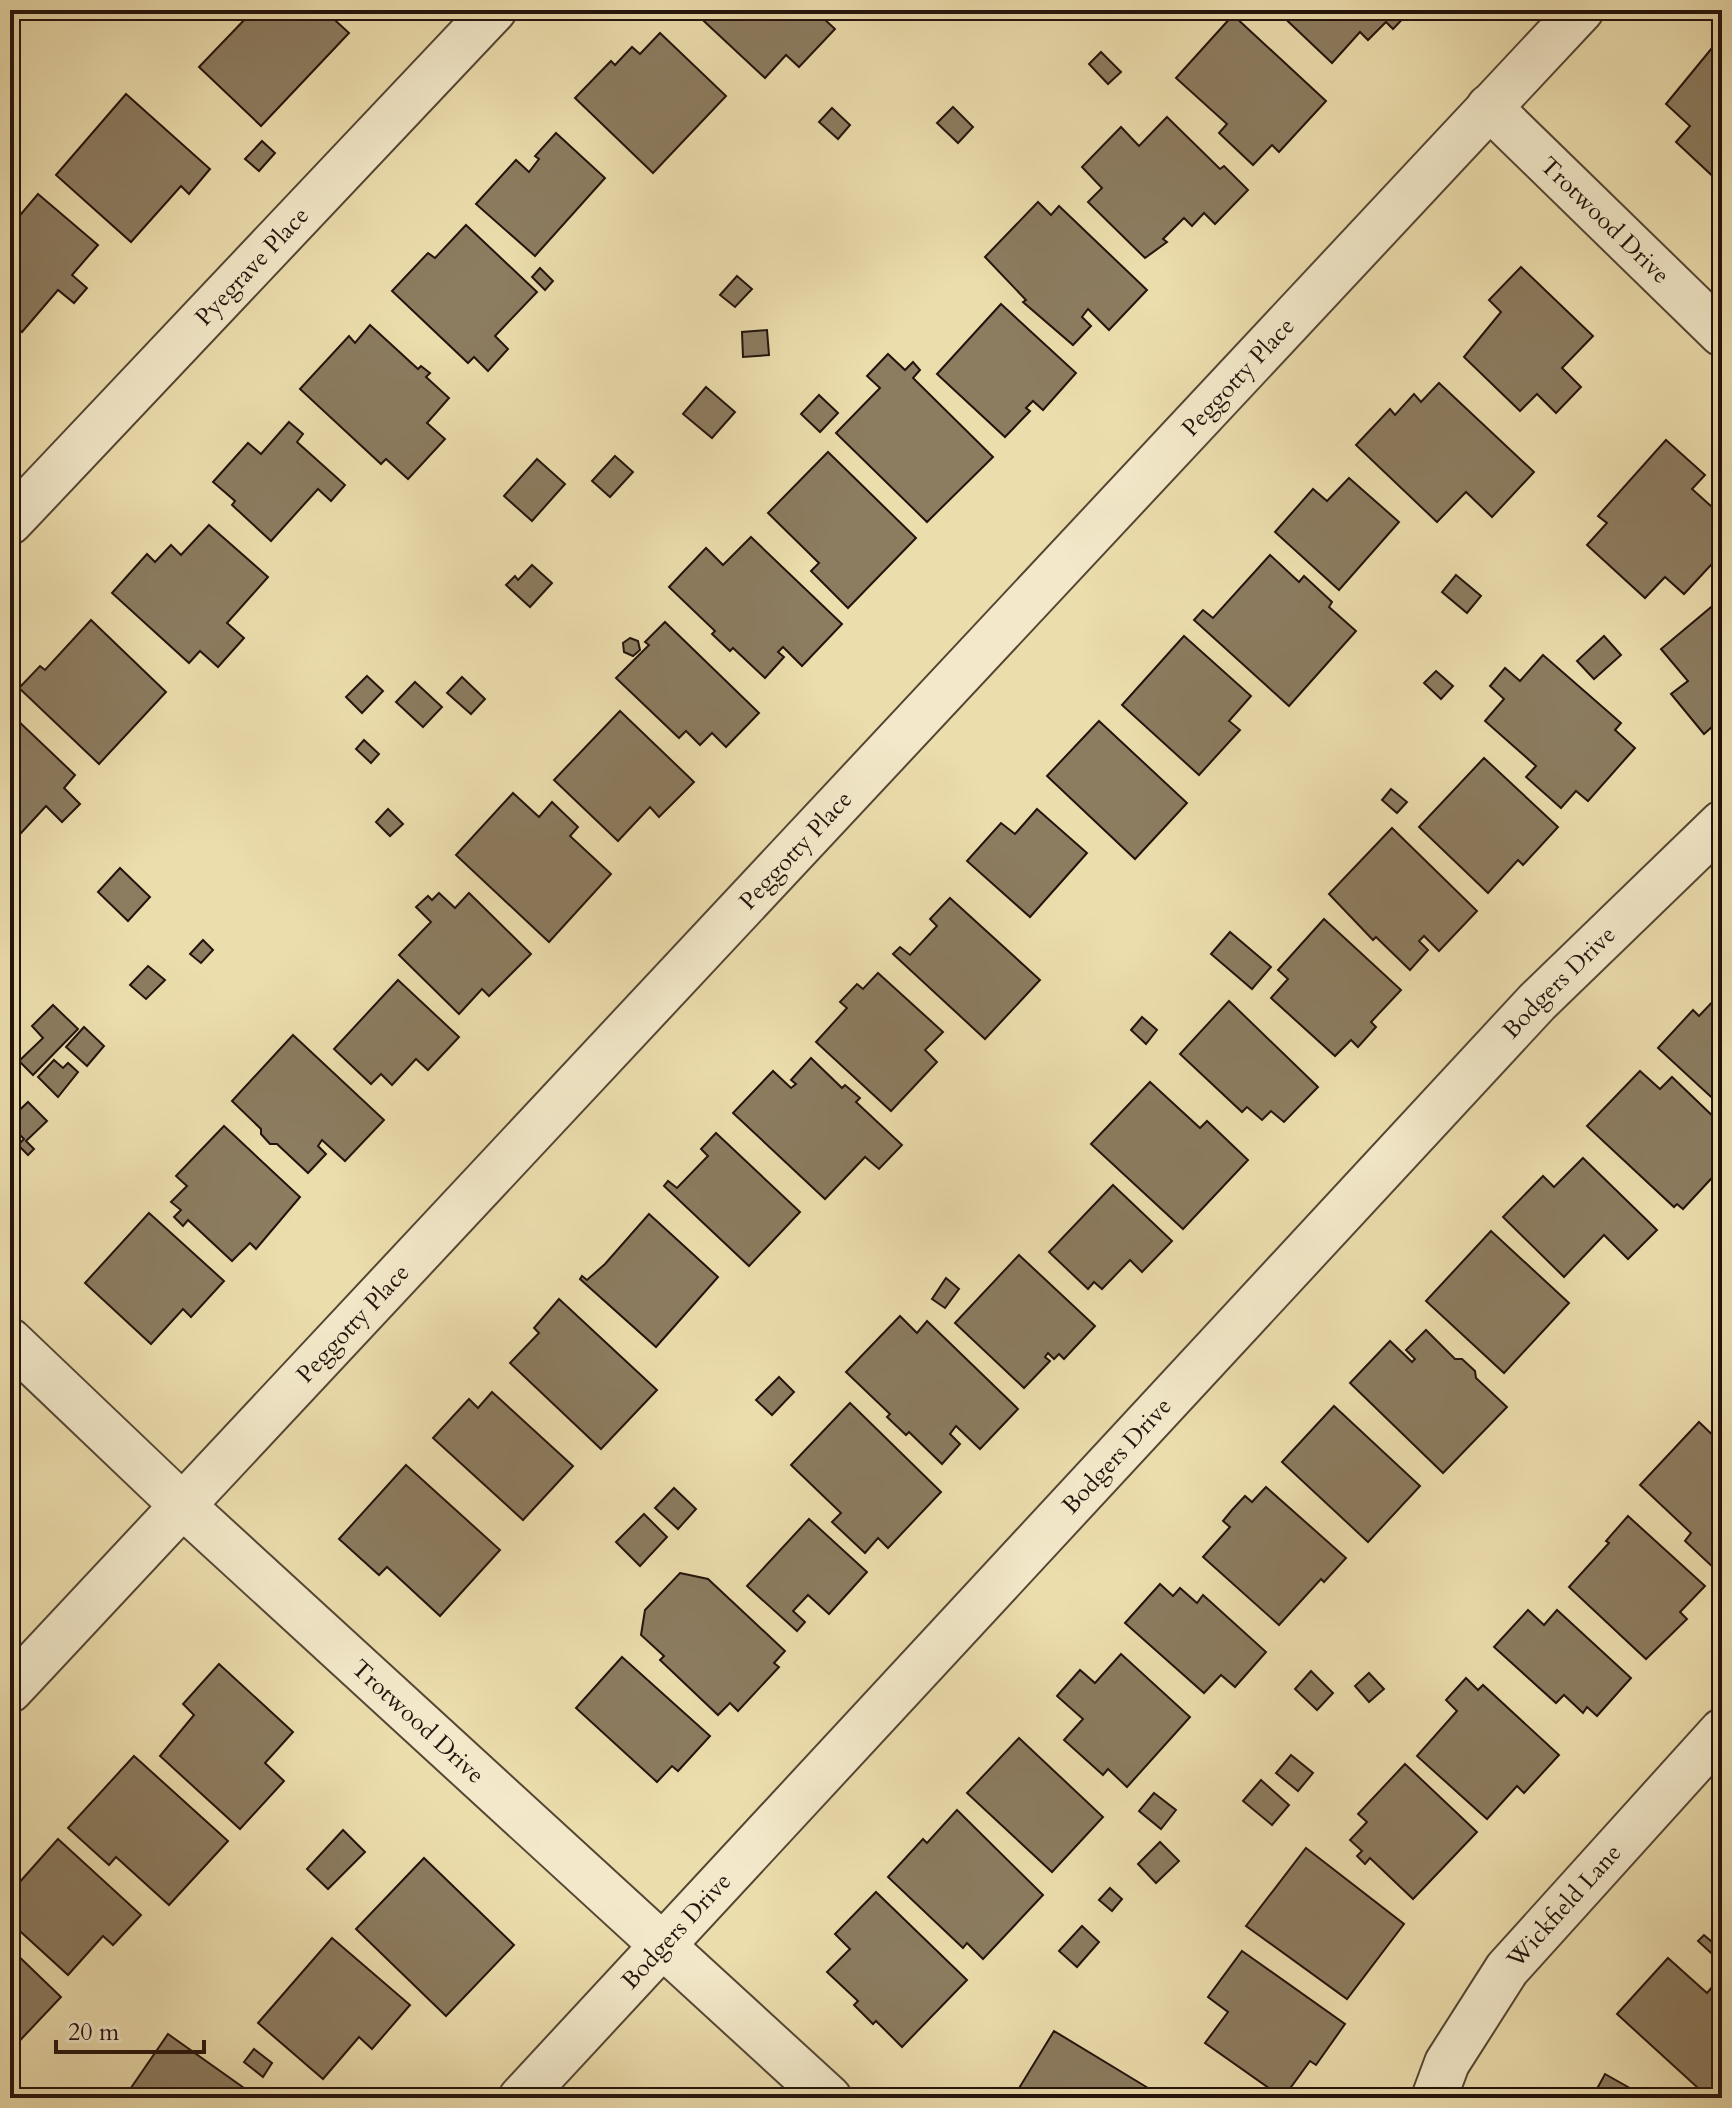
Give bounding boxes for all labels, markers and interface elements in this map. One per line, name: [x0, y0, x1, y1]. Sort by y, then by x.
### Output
street label: Trotwood Drive: [1533, 149, 1677, 291]
street label: Pyegrave Place: [187, 199, 316, 333]
street label: Peggotty Place: [1174, 310, 1302, 443]
street label: Peggotty Place: [732, 783, 859, 917]
street label: Bodgers Drive: [1495, 918, 1623, 1046]
street label: Peggotty Place: [289, 1257, 417, 1390]
street label: Bodgers Drive: [1054, 1390, 1179, 1521]
street label: Trotwood Drive: [345, 1652, 492, 1791]
street label: Wickfield Lane: [1499, 1837, 1629, 1976]
street label: Bodgers Drive: [614, 1865, 738, 1996]
scale bar: [56, 2004, 204, 2054]
text: 20 m: [68, 2016, 120, 2049]

